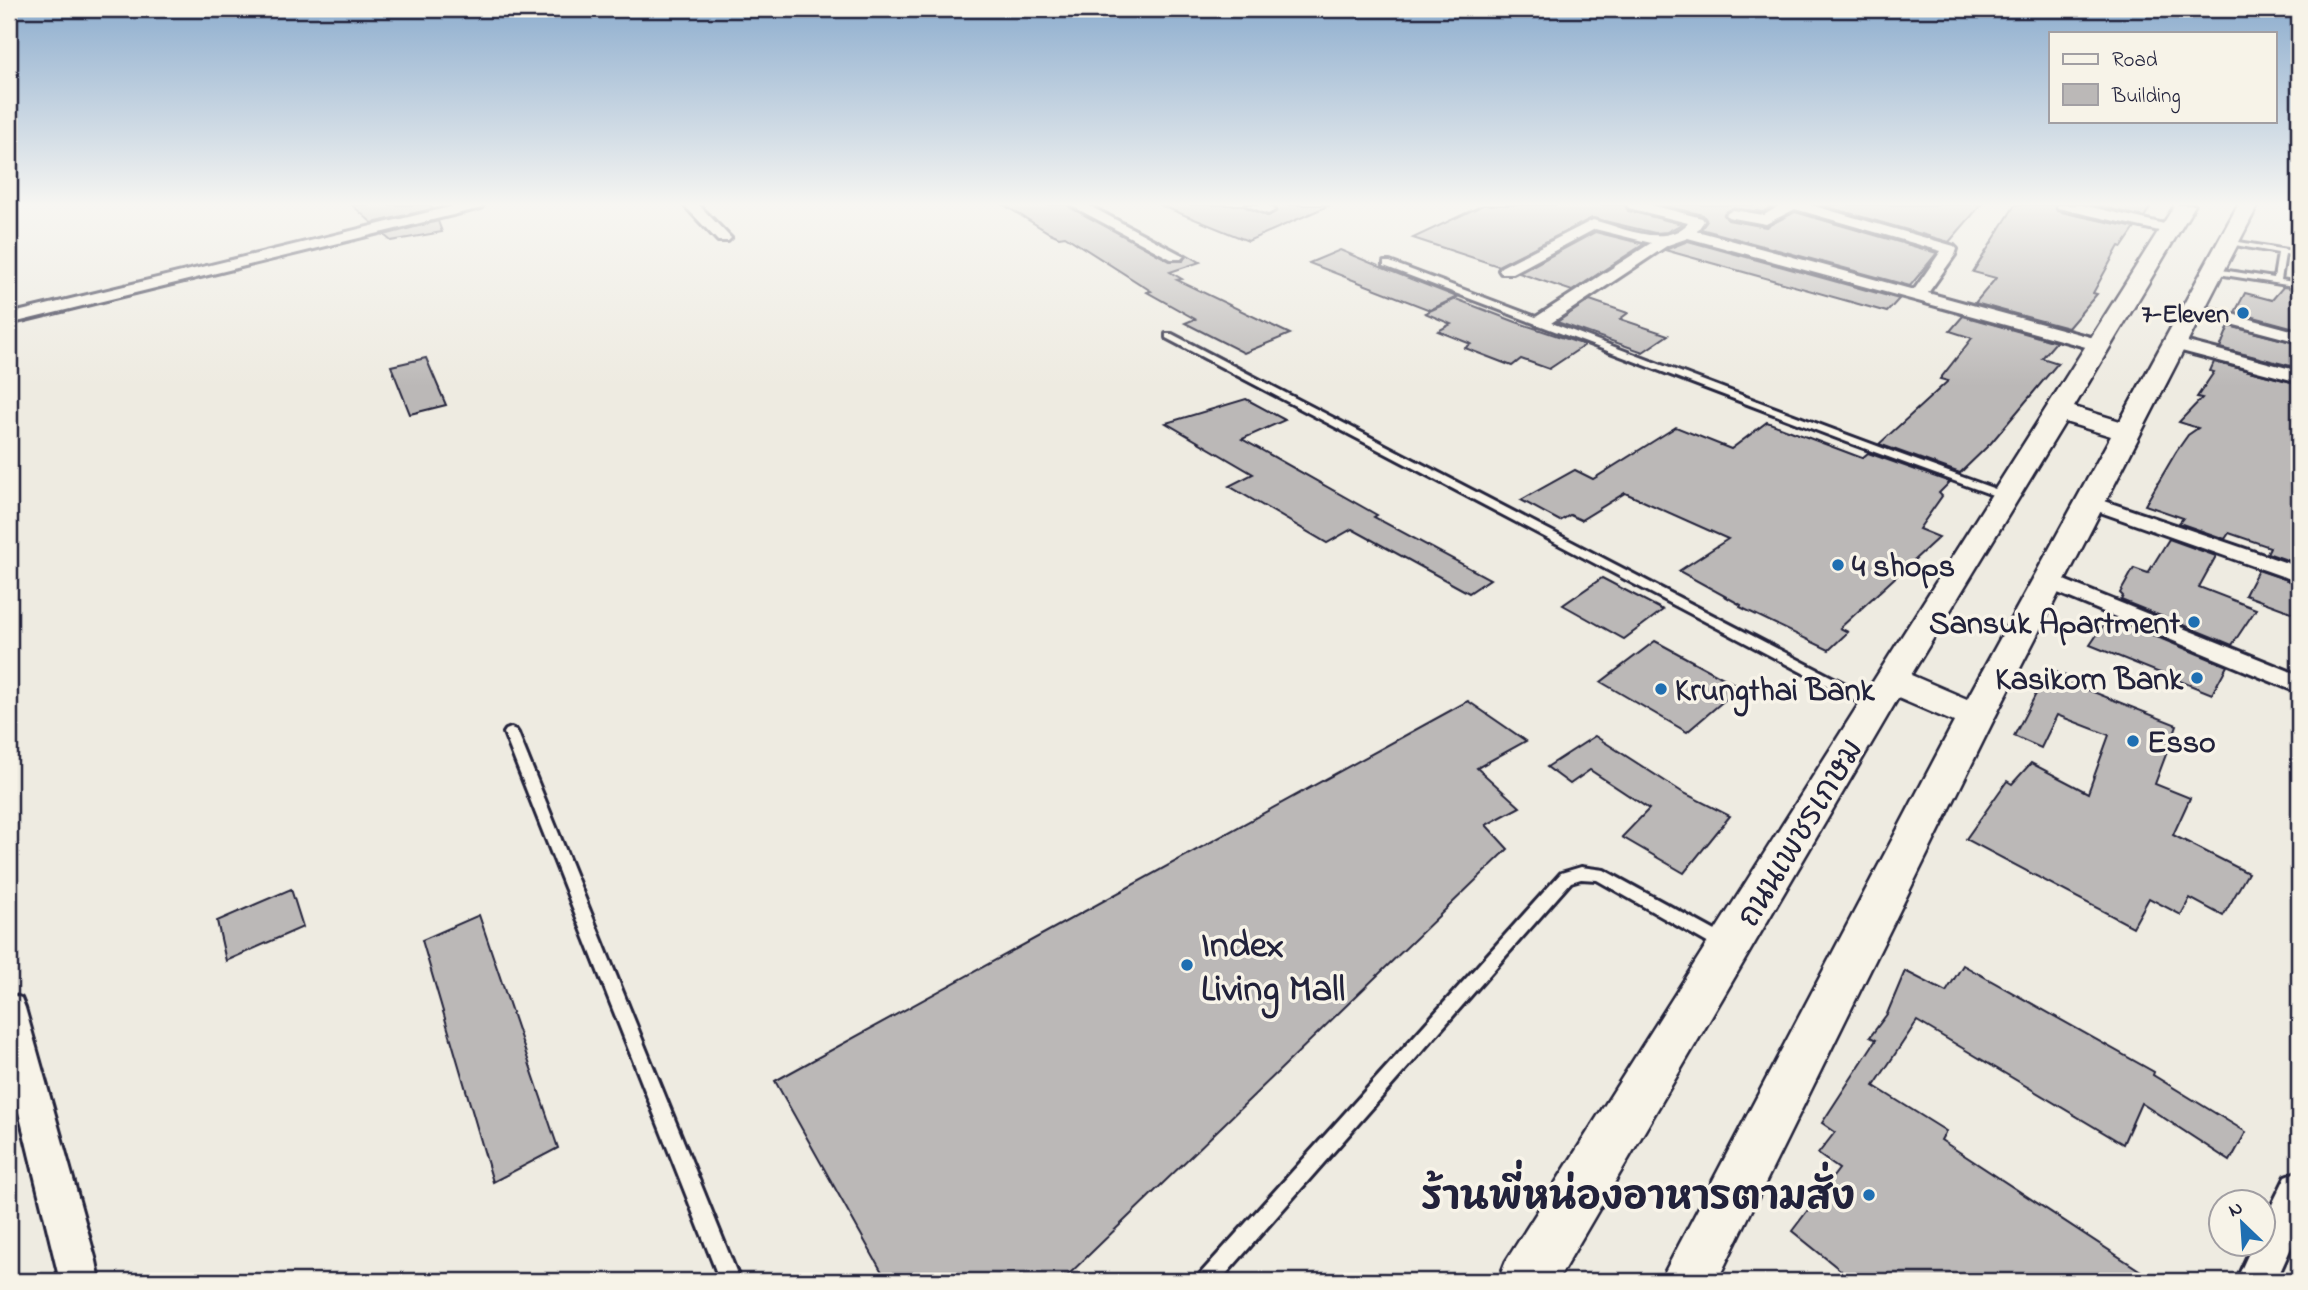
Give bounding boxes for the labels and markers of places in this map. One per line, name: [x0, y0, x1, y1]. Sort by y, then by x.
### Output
place label: 7-Eleven: [2141, 297, 2229, 335]
marker: 7-Eleven: [2235, 305, 2251, 321]
place label: 4 shops: [1852, 545, 1955, 592]
marker: 4 shops: [1830, 557, 1846, 573]
place label: Sansuk Apartment: [1929, 602, 2180, 649]
marker: Sansuk Apartment: [2186, 614, 2202, 630]
place label: Kasikorn Bank: [1995, 658, 2184, 705]
place label: Krungthai Bank: [1675, 669, 1875, 717]
marker: Kasikorn Bank: [2189, 670, 2205, 686]
marker: Krungthai Bank: [1653, 681, 1669, 697]
place label: Esso: [2147, 721, 2216, 768]
marker: Esso: [2125, 733, 2141, 749]
place label: Index Living Mall: [1201, 919, 1345, 1019]
marker: Index Living Mall: [1179, 957, 1195, 973]
place label: ร้านพี่หน่องอาหารตามสั่ง: [1421, 1159, 1855, 1227]
marker: ร้านพี่หน่องอาหารตามสั่ง: [1861, 1187, 1877, 1203]

